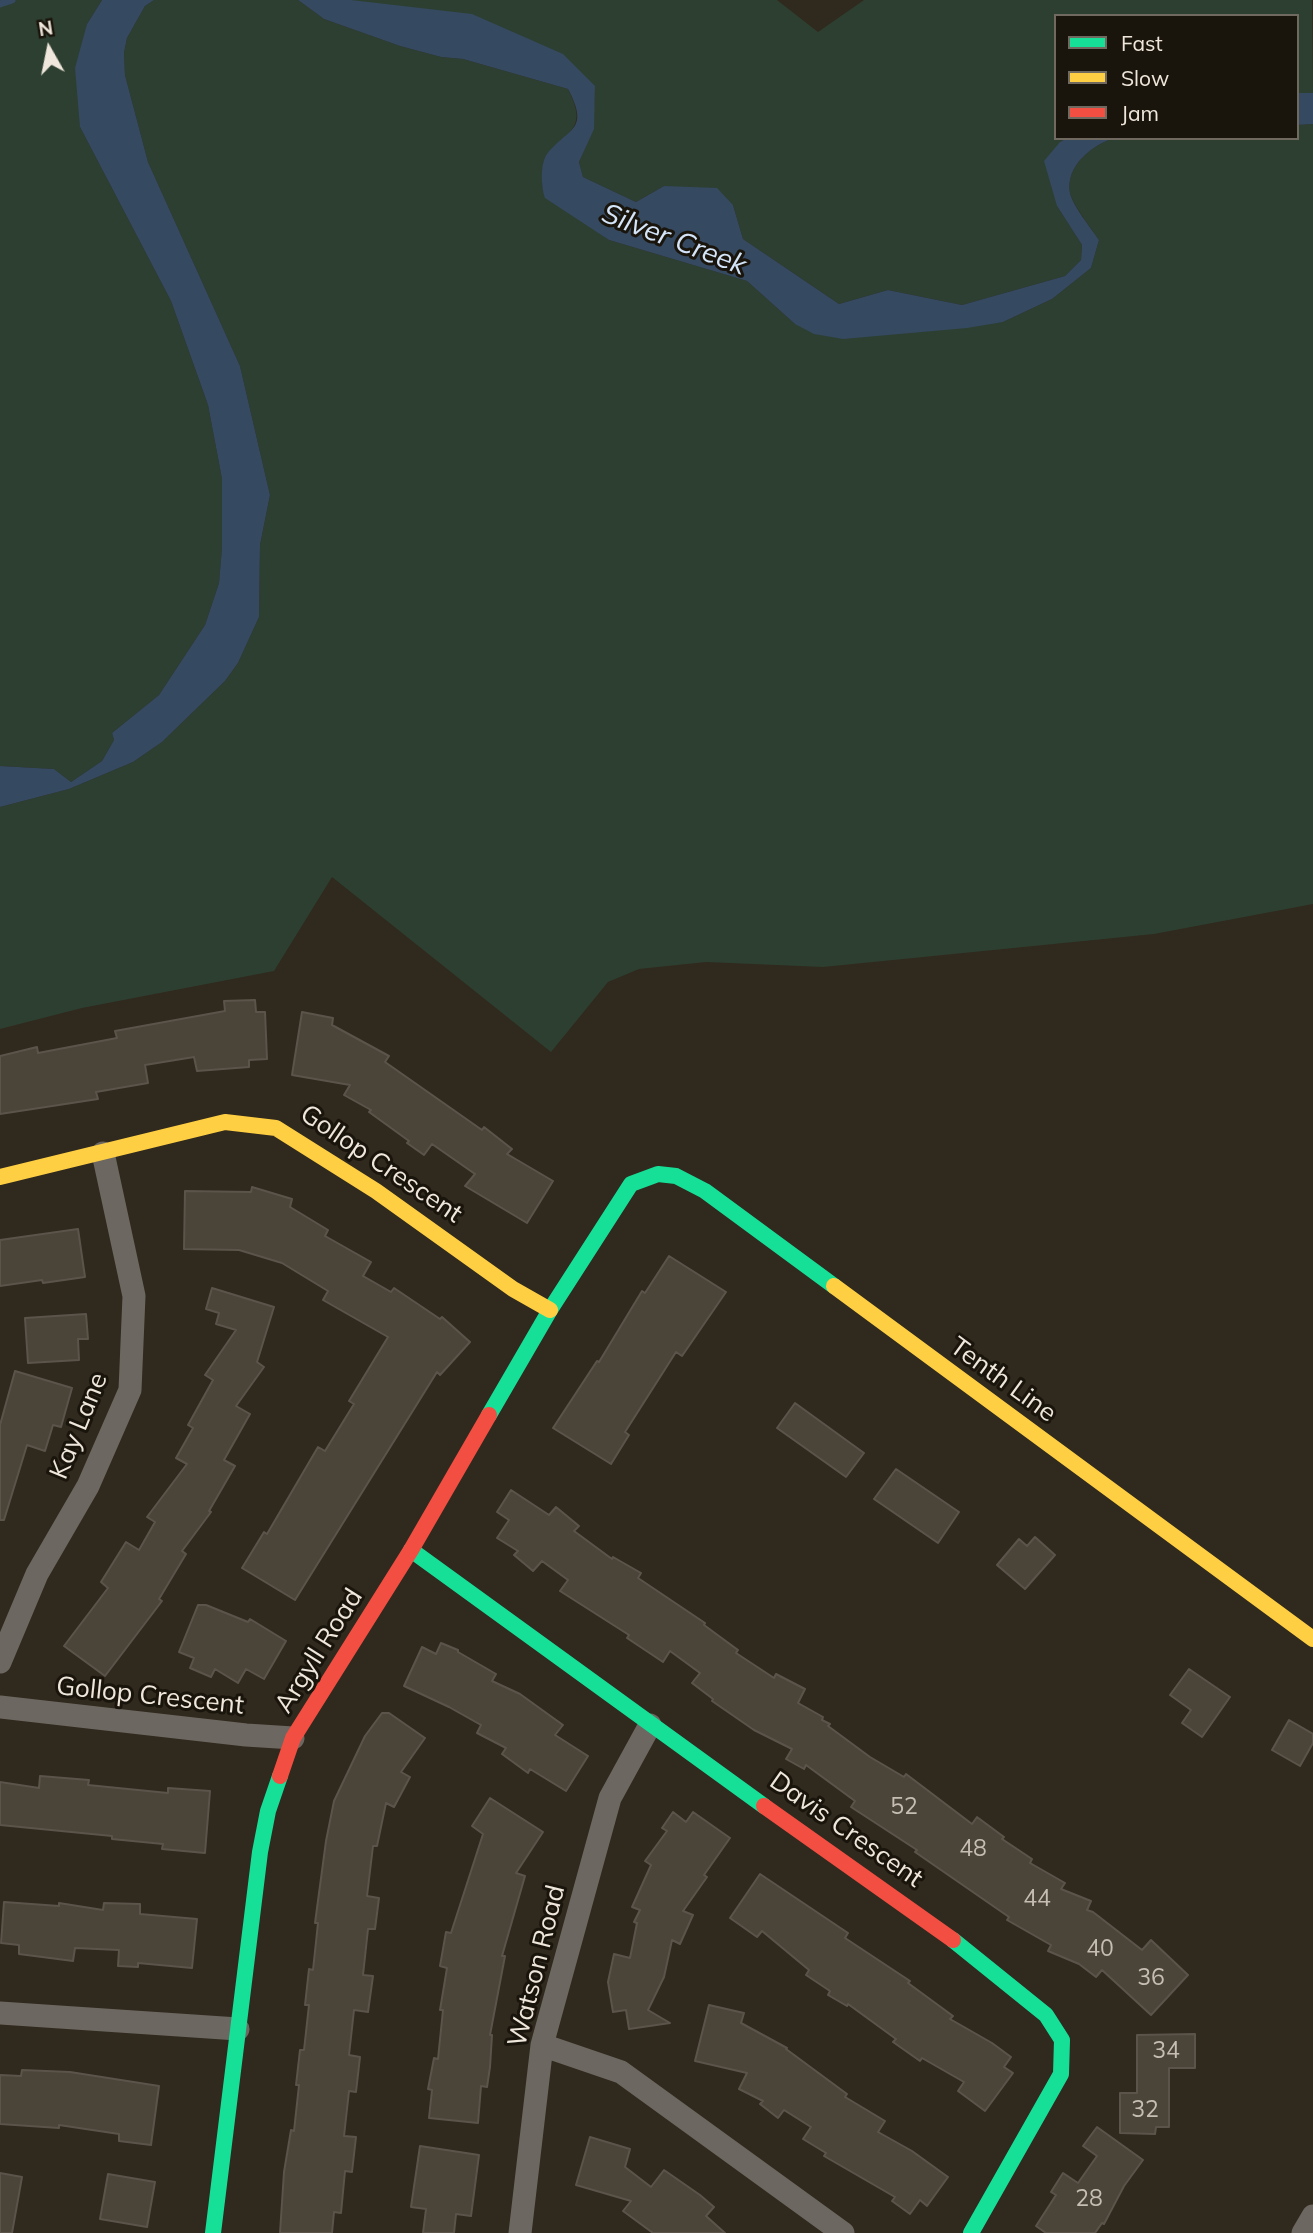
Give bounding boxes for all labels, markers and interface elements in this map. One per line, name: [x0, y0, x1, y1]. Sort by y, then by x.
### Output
north arrow: [14, 14, 84, 84]
legend: [1054, 14, 1299, 140]
text: N: [37, 15, 55, 41]
text: Fast: [1121, 30, 1163, 56]
text: Slow: [1121, 65, 1169, 91]
text: Jam: [1121, 100, 1159, 126]
water label: Silver Creek: [597, 197, 751, 283]
street label: Gollop Crescent: [294, 1098, 468, 1230]
street label: Tenth Line: [944, 1331, 1062, 1429]
street label: Kay Lane: [44, 1368, 114, 1484]
street label: Argyll Road: [268, 1583, 370, 1719]
street label: Gollop Crescent: [55, 1671, 245, 1721]
street label: Davis Crescent: [763, 1766, 929, 1894]
house number: 52: [890, 1793, 918, 1821]
house number: 48: [959, 1835, 987, 1863]
street label: Watson Road: [502, 1882, 572, 2050]
house number: 44: [1023, 1885, 1051, 1913]
house number: 40: [1086, 1935, 1114, 1963]
house number: 36: [1137, 1964, 1165, 1992]
house number: 34: [1152, 2037, 1180, 2065]
house number: 32: [1131, 2096, 1159, 2124]
house number: 28: [1075, 2185, 1103, 2213]

